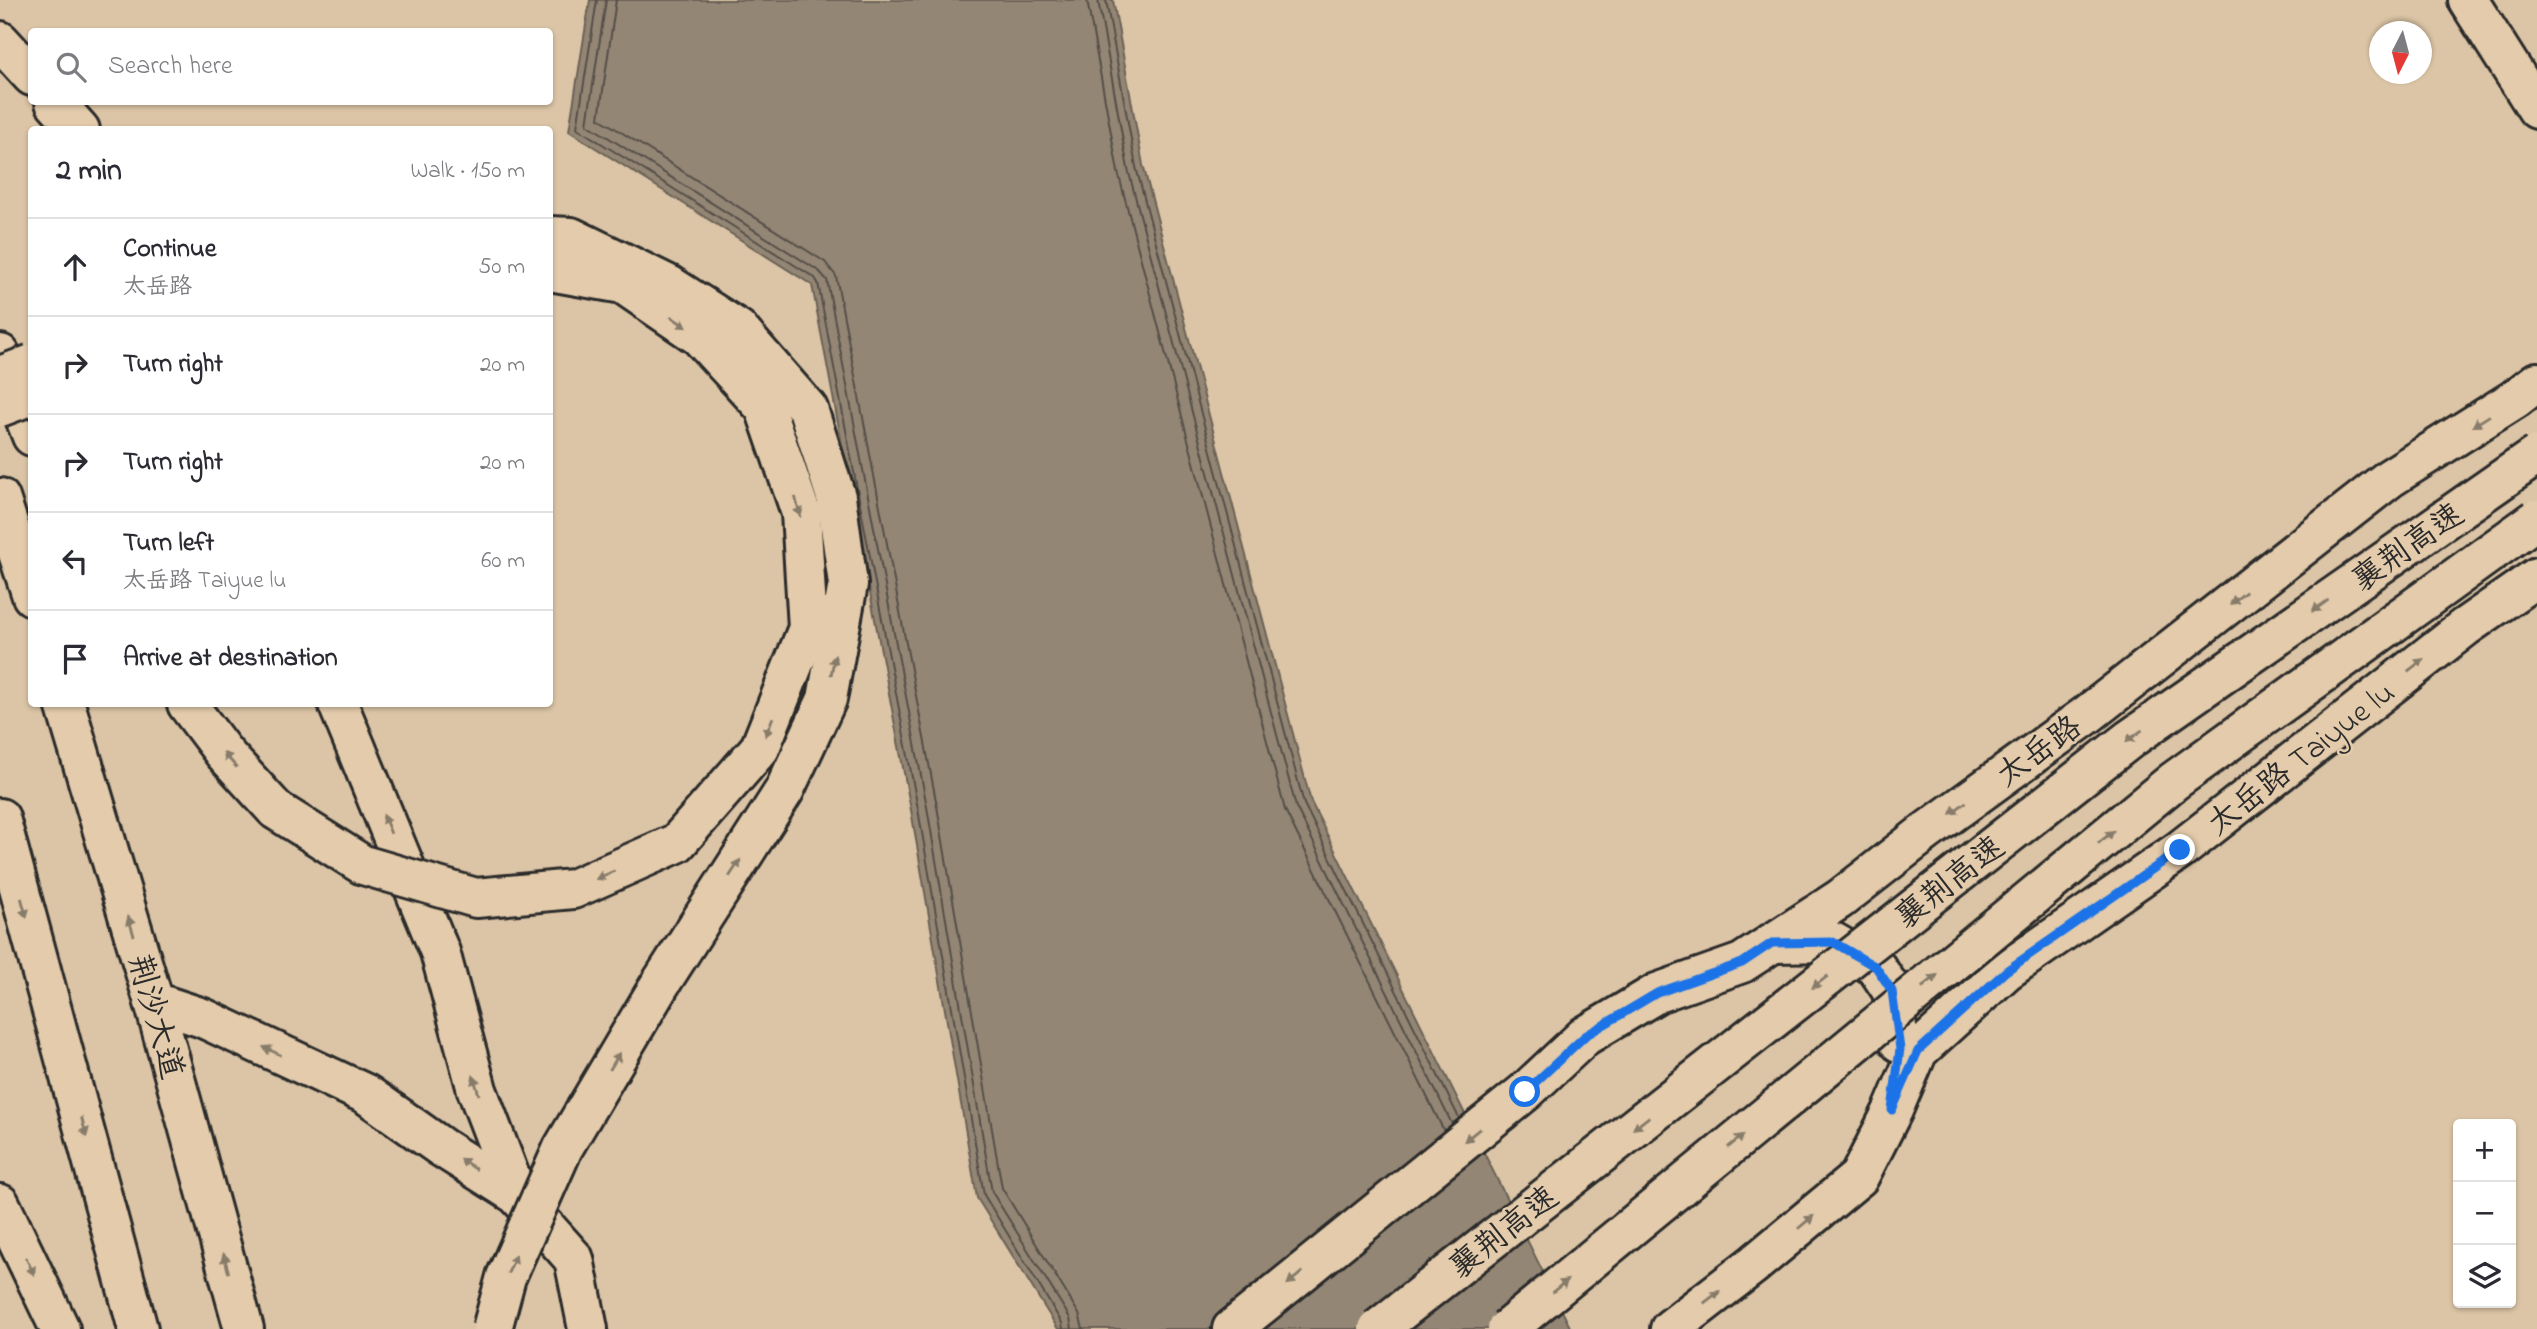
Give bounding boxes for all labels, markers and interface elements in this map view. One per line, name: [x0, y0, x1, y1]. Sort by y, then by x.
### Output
north arrow: [2369, 21, 2432, 84]
search box: [28, 28, 553, 105]
icon: search: [52, 48, 90, 86]
text: Search here: [108, 48, 233, 86]
text: 2 min: [56, 150, 122, 194]
text: Walk · 150 m: [410, 155, 525, 188]
text: Continue: [123, 231, 216, 269]
icon: ahead: [56, 248, 94, 286]
text: 50 m: [478, 251, 525, 284]
text: 太岳路: [123, 271, 192, 304]
one-way arrow: [669, 315, 688, 328]
icon: right: [56, 346, 94, 384]
text: Turn right: [123, 346, 223, 384]
text: 20 m: [480, 349, 525, 382]
one-way arrow: [2471, 414, 2491, 427]
icon: right: [56, 444, 94, 482]
text: Turn right: [123, 444, 223, 482]
text: 20 m: [480, 447, 525, 480]
street label: 襄荆高速: [2343, 493, 2475, 605]
one-way arrow: [793, 497, 804, 519]
text: Turn left: [123, 525, 214, 563]
icon: left: [56, 542, 94, 580]
text: 60 m: [481, 545, 525, 578]
text: 太岳路 Taiyue lu: [123, 565, 286, 598]
one-way arrow: [2229, 590, 2247, 604]
one-way arrow: [2311, 599, 2329, 613]
icon: arrive: [56, 640, 94, 678]
text: Arrive at destination: [123, 640, 338, 678]
one-way arrow: [828, 654, 839, 676]
one-way arrow: [2407, 658, 2425, 673]
street label: 太岳路 Taiyue lu: [2198, 671, 2406, 848]
street label: 太岳路: [1987, 706, 2093, 800]
one-way arrow: [763, 716, 774, 737]
one-way arrow: [2125, 729, 2143, 743]
one-way arrow: [222, 751, 238, 769]
one-way arrow: [1949, 801, 1967, 815]
one-way arrow: [382, 813, 393, 834]
street label: 襄荆高速: [1886, 826, 2016, 942]
one-way arrow: [2098, 830, 2115, 845]
route end: [2164, 834, 2195, 865]
one-way arrow: [728, 859, 741, 878]
one-way arrow: [595, 869, 615, 881]
one-way arrow: [19, 897, 30, 919]
one-way arrow: [126, 916, 136, 937]
street label: 荆沙大道: [113, 949, 194, 1085]
one-way arrow: [1921, 974, 1939, 989]
one-way arrow: [1811, 975, 1829, 990]
one-way arrow: [261, 1045, 282, 1056]
one-way arrow: [608, 1052, 621, 1071]
one-way arrow: [470, 1074, 481, 1095]
route start: [1509, 1076, 1540, 1107]
one-way arrow: [1632, 1115, 1650, 1129]
one-way arrow: [79, 1117, 89, 1138]
map controls: [2453, 1119, 2516, 1308]
button: +: [2453, 1119, 2516, 1182]
one-way arrow: [1464, 1127, 1481, 1142]
one-way arrow: [1726, 1134, 1744, 1149]
one-way arrow: [459, 1157, 477, 1171]
street label: 襄荆高速: [1440, 1176, 1570, 1292]
button: −: [2453, 1182, 2516, 1245]
one-way arrow: [1796, 1214, 1814, 1229]
button: layers: [2453, 1245, 2516, 1308]
one-way arrow: [220, 1252, 231, 1274]
one-way arrow: [506, 1254, 518, 1274]
one-way arrow: [24, 1256, 35, 1276]
one-way arrow: [1287, 1270, 1304, 1285]
one-way arrow: [1550, 1278, 1568, 1293]
one-way arrow: [1702, 1290, 1720, 1305]

